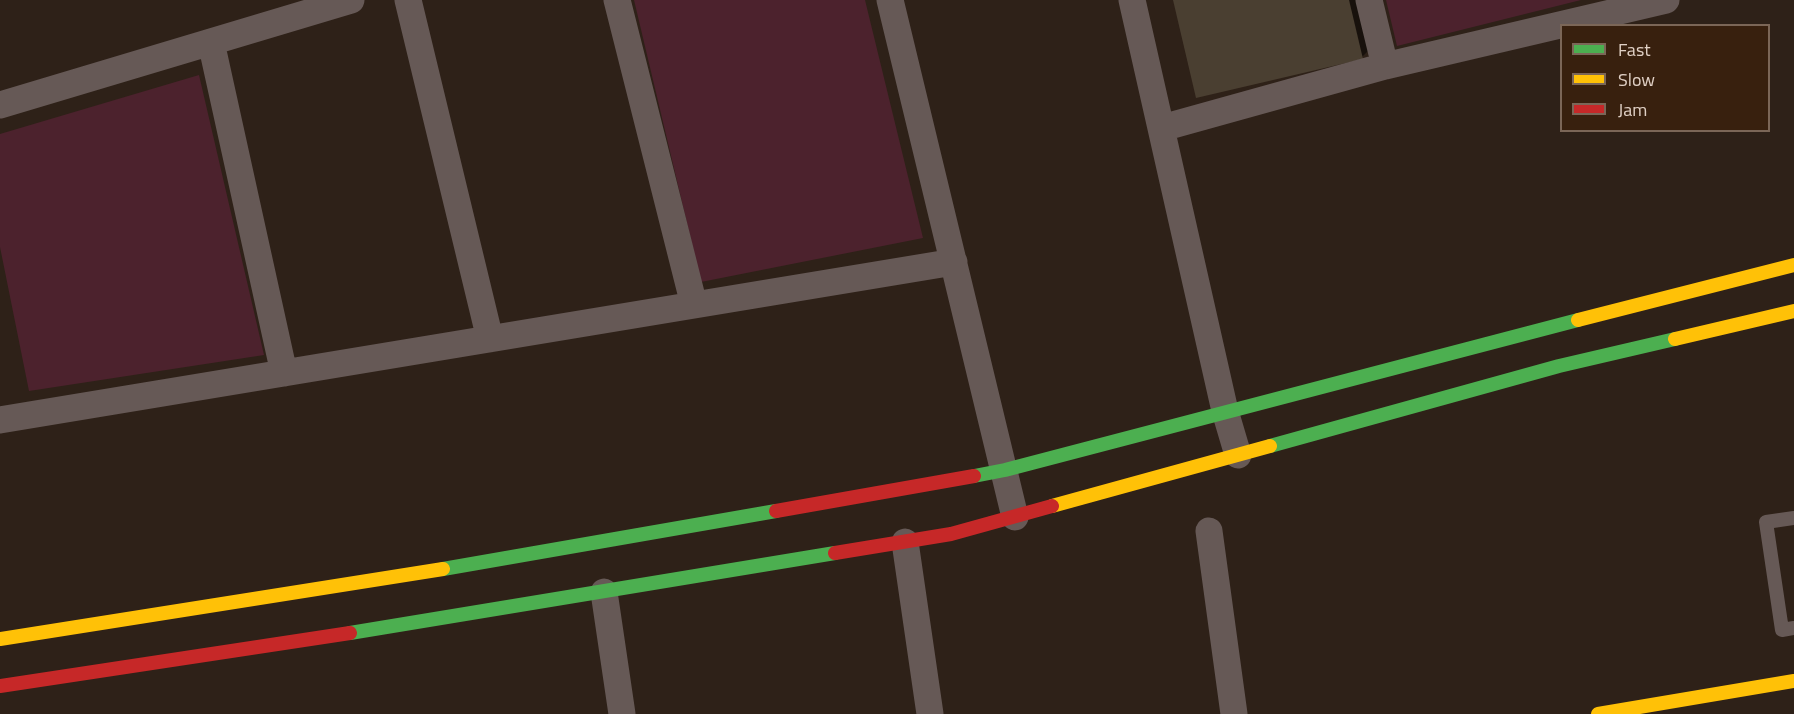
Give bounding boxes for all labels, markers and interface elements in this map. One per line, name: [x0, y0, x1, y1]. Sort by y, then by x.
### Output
legend: [1560, 24, 1770, 132]
text: Fast: [1618, 36, 1651, 63]
text: Slow: [1618, 66, 1655, 93]
text: Jam: [1618, 96, 1647, 123]

